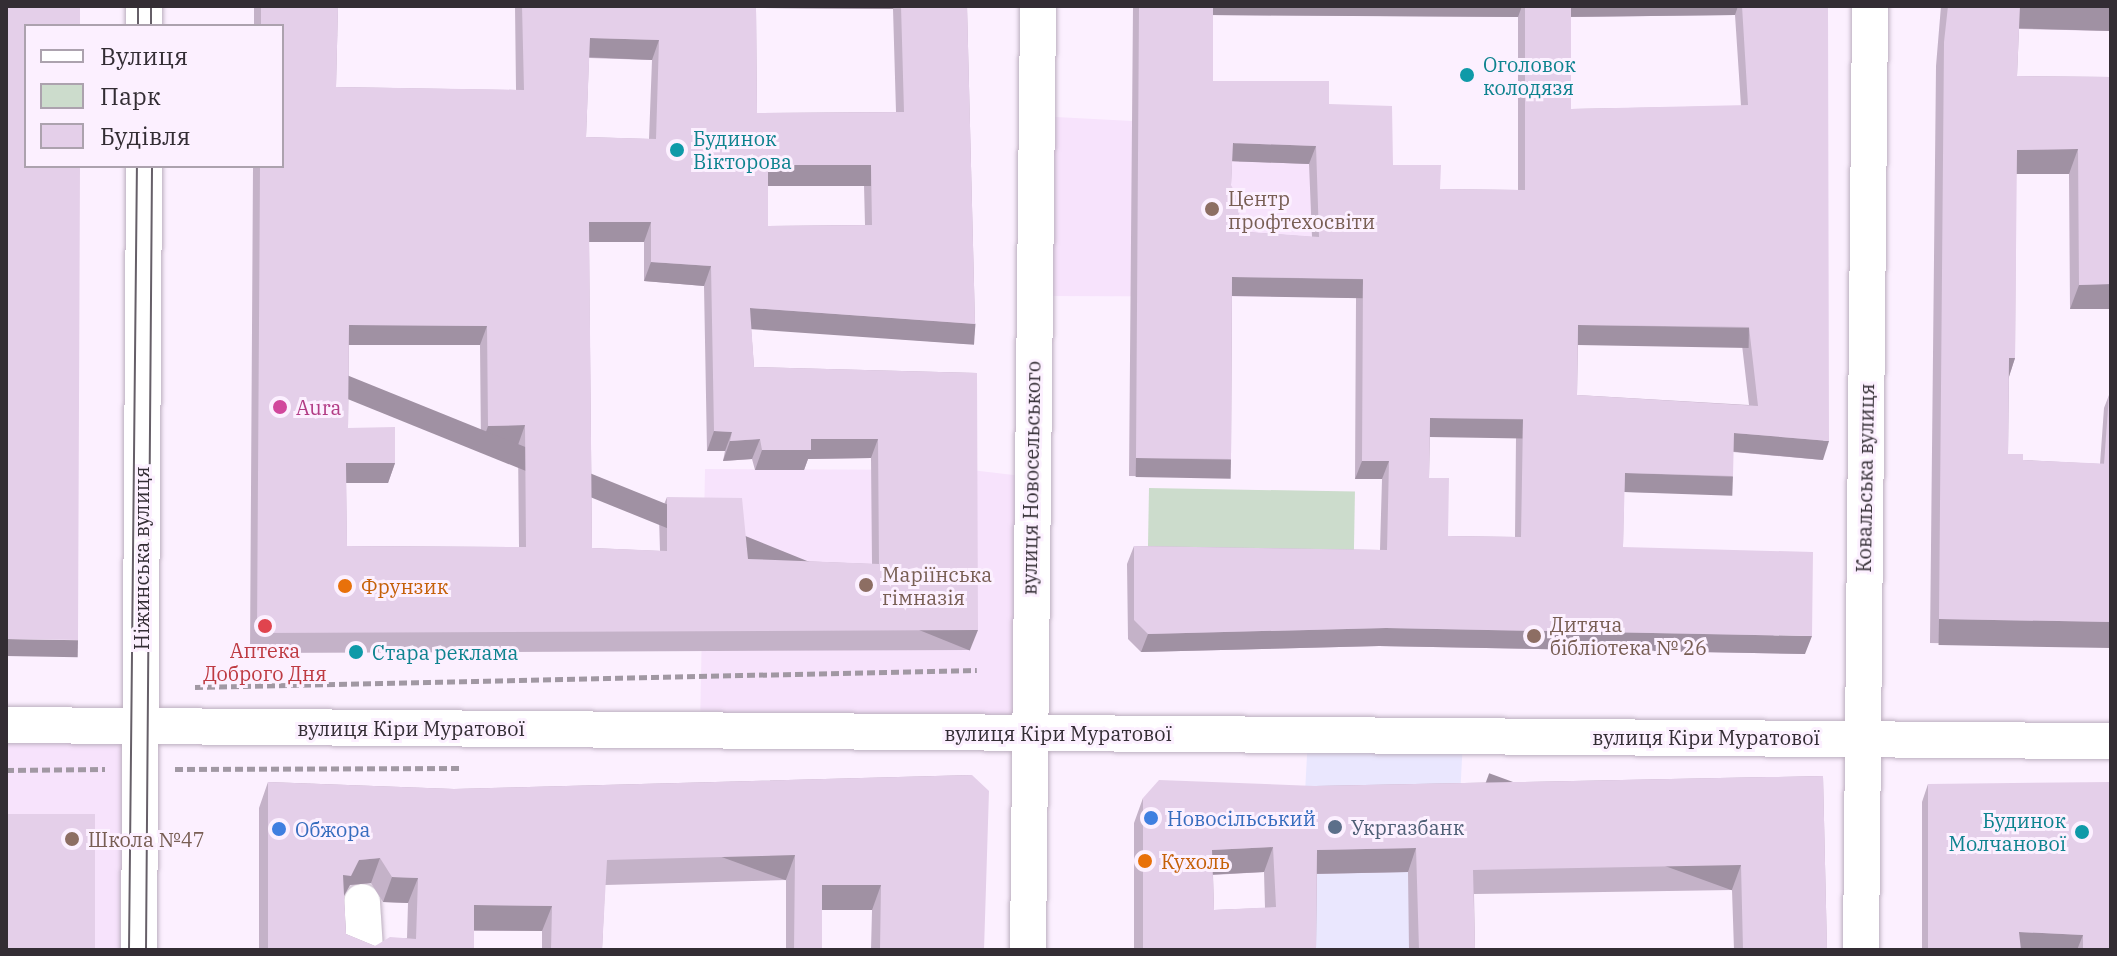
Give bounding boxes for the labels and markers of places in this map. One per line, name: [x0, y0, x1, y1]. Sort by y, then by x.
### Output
place label: Оголовок колодязя: [1483, 52, 1576, 99]
marker: Оголовок колодязя: [1458, 66, 1476, 84]
place label: Будинок Вікторова: [693, 126, 792, 173]
marker: Будинок Вікторова: [668, 141, 686, 159]
place label: Центр профтехосвіти: [1228, 186, 1375, 233]
marker: Центр профтехосвіти: [1203, 200, 1221, 218]
place label: Aura: [296, 395, 341, 419]
marker: Aura: [271, 398, 289, 416]
place label: Маріїнська гімназія: [882, 562, 992, 609]
place label: Фрунзик: [361, 574, 448, 598]
marker: Маріїнська гімназія: [857, 576, 875, 594]
marker: Фрунзик: [336, 577, 354, 595]
place label: Дитяча бібліотека № 26: [1550, 612, 1707, 659]
marker: Аптека Доброго Дня: [256, 617, 274, 635]
marker: Дитяча бібліотека № 26: [1525, 627, 1543, 645]
place label: Аптека Доброго Дня: [203, 638, 327, 685]
place label: Стара реклама: [372, 640, 518, 664]
marker: Стара реклама: [347, 643, 365, 661]
place label: Новосільський: [1167, 806, 1316, 830]
place label: Будинок Молчанової: [1948, 808, 2066, 855]
marker: Новосільський: [1142, 809, 1160, 827]
place label: Укргазбанк: [1351, 815, 1464, 839]
place label: Обжора: [295, 817, 371, 841]
marker: Укргазбанк: [1326, 818, 1344, 836]
marker: Обжора: [270, 820, 288, 838]
marker: Будинок Молчанової: [2073, 823, 2091, 841]
place label: Школа №47: [88, 827, 205, 851]
marker: Школа №47: [63, 830, 81, 848]
place label: Кухоль: [1161, 849, 1230, 873]
marker: Кухоль: [1136, 852, 1154, 870]

